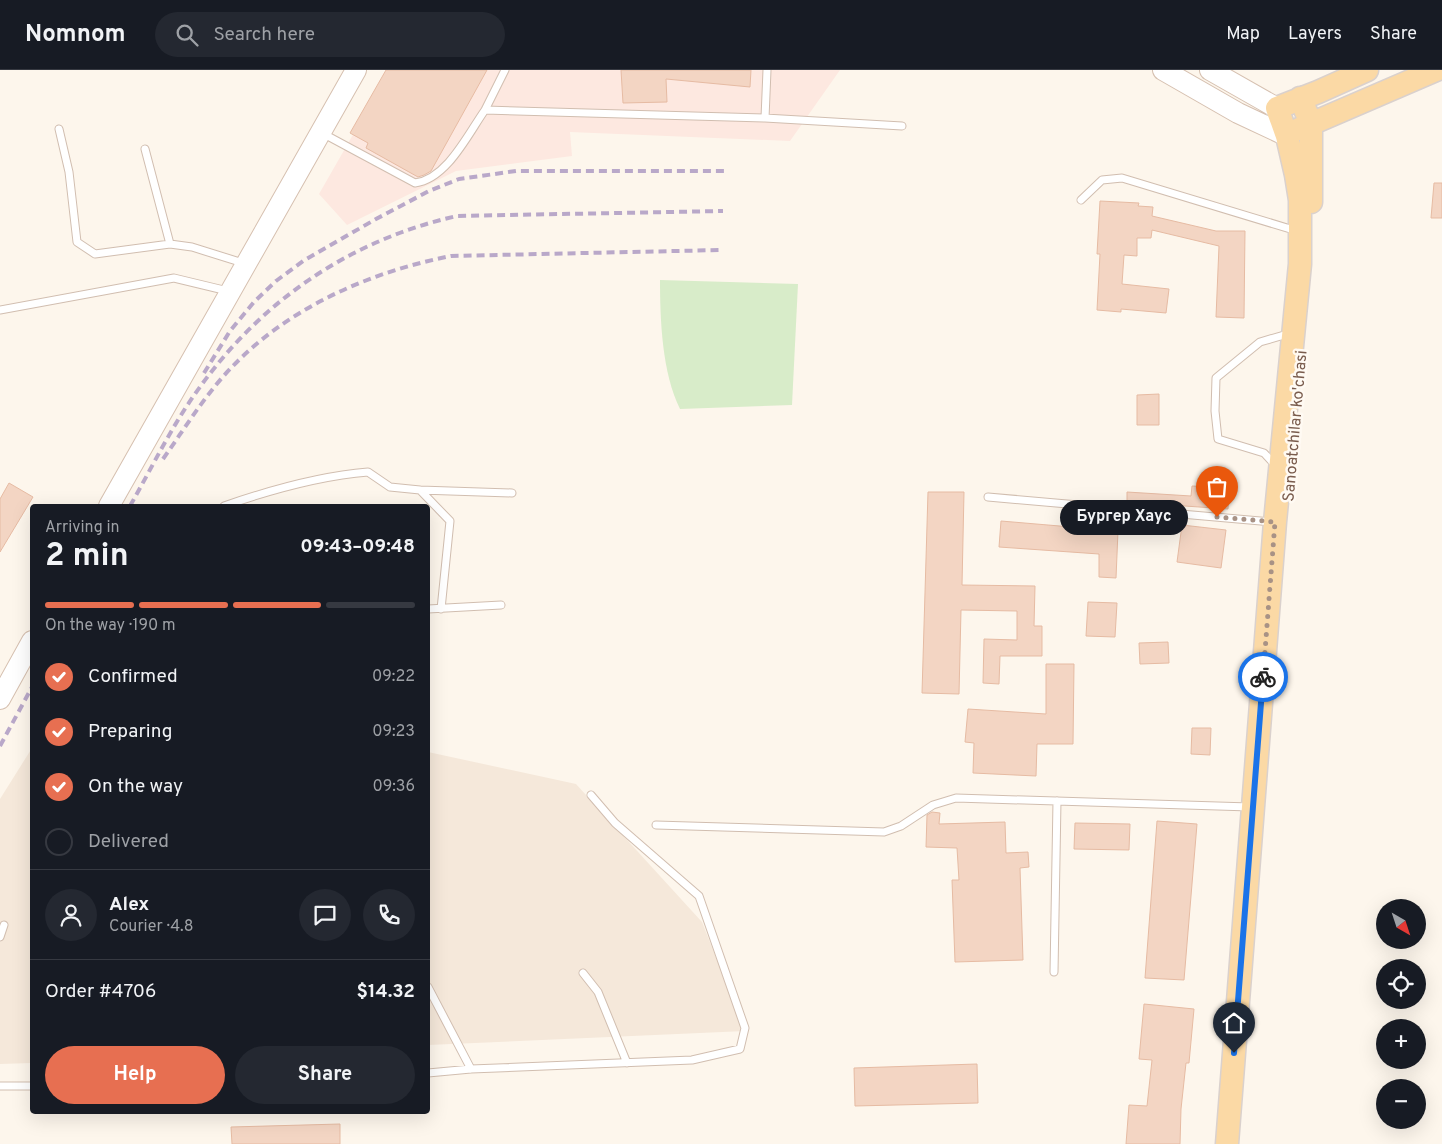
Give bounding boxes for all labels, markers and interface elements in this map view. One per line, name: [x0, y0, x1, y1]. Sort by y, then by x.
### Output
search box: [155, 12, 505, 57]
text: Nomnom: [25, 20, 125, 50]
icon: search: [173, 21, 201, 49]
text: Search here: [213, 23, 315, 47]
text: Map: [1226, 23, 1260, 46]
text: Layers: [1288, 23, 1342, 46]
text: Share: [1370, 23, 1417, 46]
street label: Sanoatchilar ko'chasi: [1279, 349, 1313, 503]
pin: [1196, 466, 1238, 517]
icon: bag: [1203, 473, 1231, 501]
callout: Бургер Хаус: [1060, 500, 1187, 534]
text: Бургер Хаус: [1076, 507, 1172, 527]
text: Arriving in: [45, 518, 120, 538]
text: 09:43–09:48: [300, 535, 415, 559]
text: 2 min: [45, 537, 129, 577]
text: On the way · 190 m: [45, 616, 175, 636]
courier: [1238, 652, 1288, 702]
icon: check: [45, 663, 73, 691]
icon: bike: [1249, 663, 1277, 691]
text: Confirmed: [88, 665, 178, 689]
text: 09:22: [372, 667, 415, 687]
icon: check: [45, 718, 73, 746]
text: Preparing: [88, 720, 172, 744]
text: 09:23: [372, 722, 415, 742]
icon: check: [45, 773, 73, 801]
text: On the way: [88, 775, 183, 799]
text: 09:36: [372, 777, 415, 797]
text: Delivered: [88, 830, 169, 854]
button: person: [45, 889, 97, 941]
button: chat: [299, 889, 351, 941]
button: phone: [363, 889, 415, 941]
text: Alex: [109, 893, 149, 917]
north arrow: [1376, 899, 1426, 949]
map controls: [1376, 899, 1426, 1129]
text: Courier · 4.8: [109, 917, 193, 937]
button: locate: [1376, 959, 1426, 1009]
text: Order #4706: [45, 980, 156, 1004]
text: $14.32: [356, 980, 415, 1004]
pin: [1213, 1002, 1255, 1053]
icon: home: [1220, 1009, 1248, 1037]
button: +: [1376, 1019, 1426, 1069]
button: Help: [45, 1046, 225, 1104]
button: Share: [235, 1046, 415, 1104]
button: −: [1376, 1079, 1426, 1129]

